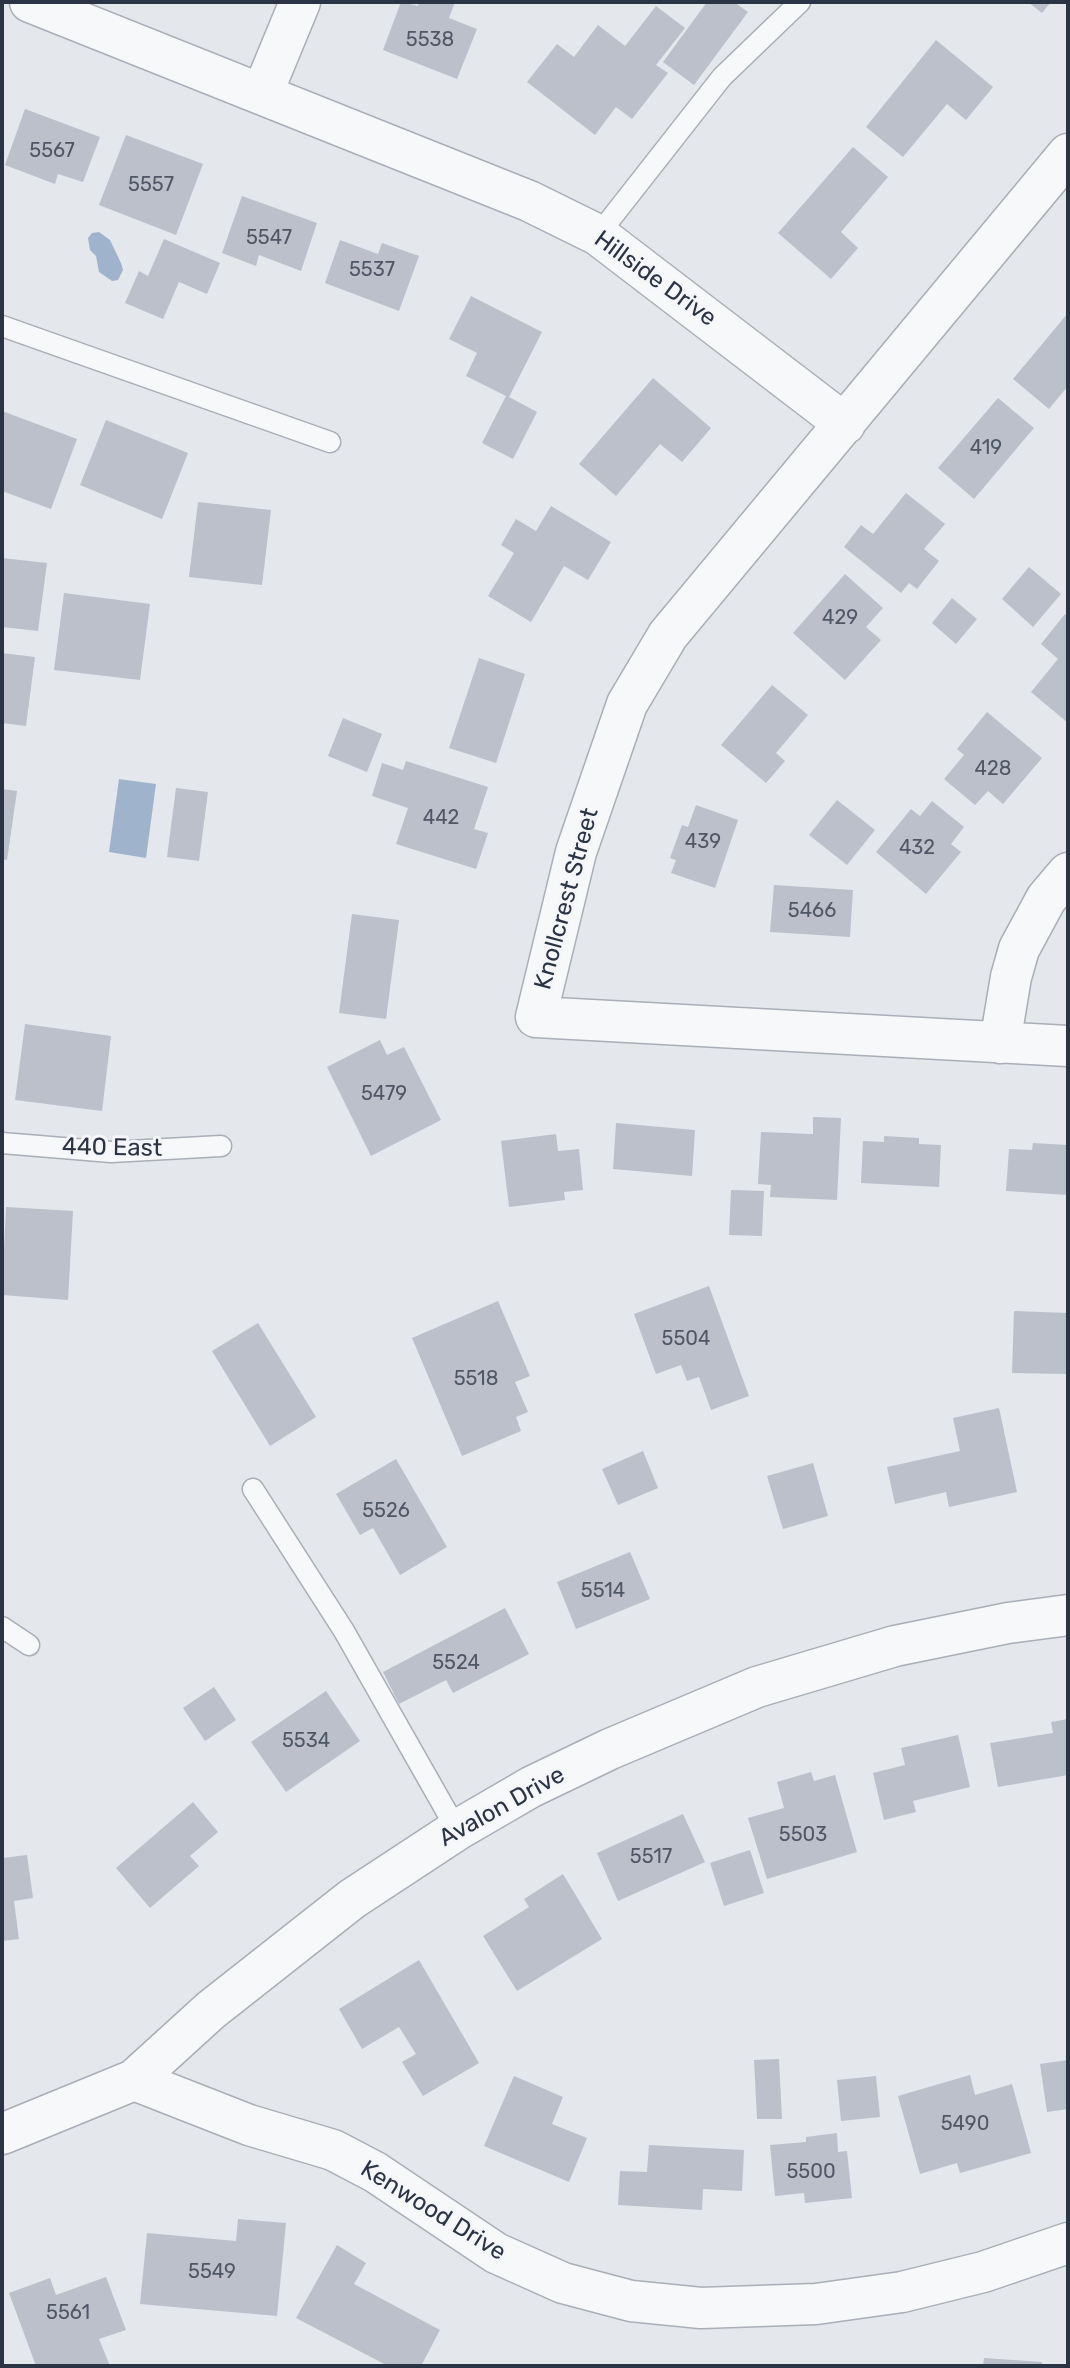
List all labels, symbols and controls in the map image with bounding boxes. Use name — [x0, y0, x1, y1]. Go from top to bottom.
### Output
house number: 5538 — [406, 28, 454, 52]
house number: 5567 — [29, 139, 75, 163]
house number: 5557 — [128, 173, 174, 197]
street label: Hillside Drive — [588, 225, 722, 333]
house number: 5547 — [246, 226, 292, 250]
house number: 5537 — [349, 258, 395, 282]
house number: 419 — [970, 436, 1002, 460]
house number: 429 — [822, 606, 858, 630]
house number: 428 — [975, 757, 1011, 781]
street label: Knollcrest Street — [529, 805, 605, 993]
house number: 442 — [423, 806, 459, 830]
house number: 439 — [685, 830, 721, 854]
house number: 432 — [899, 836, 935, 860]
house number: 5466 — [788, 899, 836, 923]
house number: 5479 — [361, 1082, 407, 1106]
street label: 440 East — [62, 1133, 162, 1163]
house number: 5504 — [662, 1327, 710, 1351]
house number: 5518 — [454, 1367, 498, 1391]
house number: 5526 — [362, 1499, 410, 1523]
house number: 5514 — [581, 1579, 625, 1603]
house number: 5524 — [432, 1651, 480, 1675]
house number: 5534 — [282, 1729, 330, 1753]
street label: Avalon Drive — [434, 1761, 570, 1853]
house number: 5503 — [779, 1823, 827, 1847]
house number: 5517 — [630, 1845, 672, 1869]
house number: 5490 — [941, 2112, 989, 2136]
street label: Kenwood Drive — [355, 2155, 511, 2267]
house number: 5500 — [786, 2160, 836, 2184]
house number: 5549 — [188, 2260, 236, 2284]
house number: 5561 — [46, 2301, 90, 2325]

